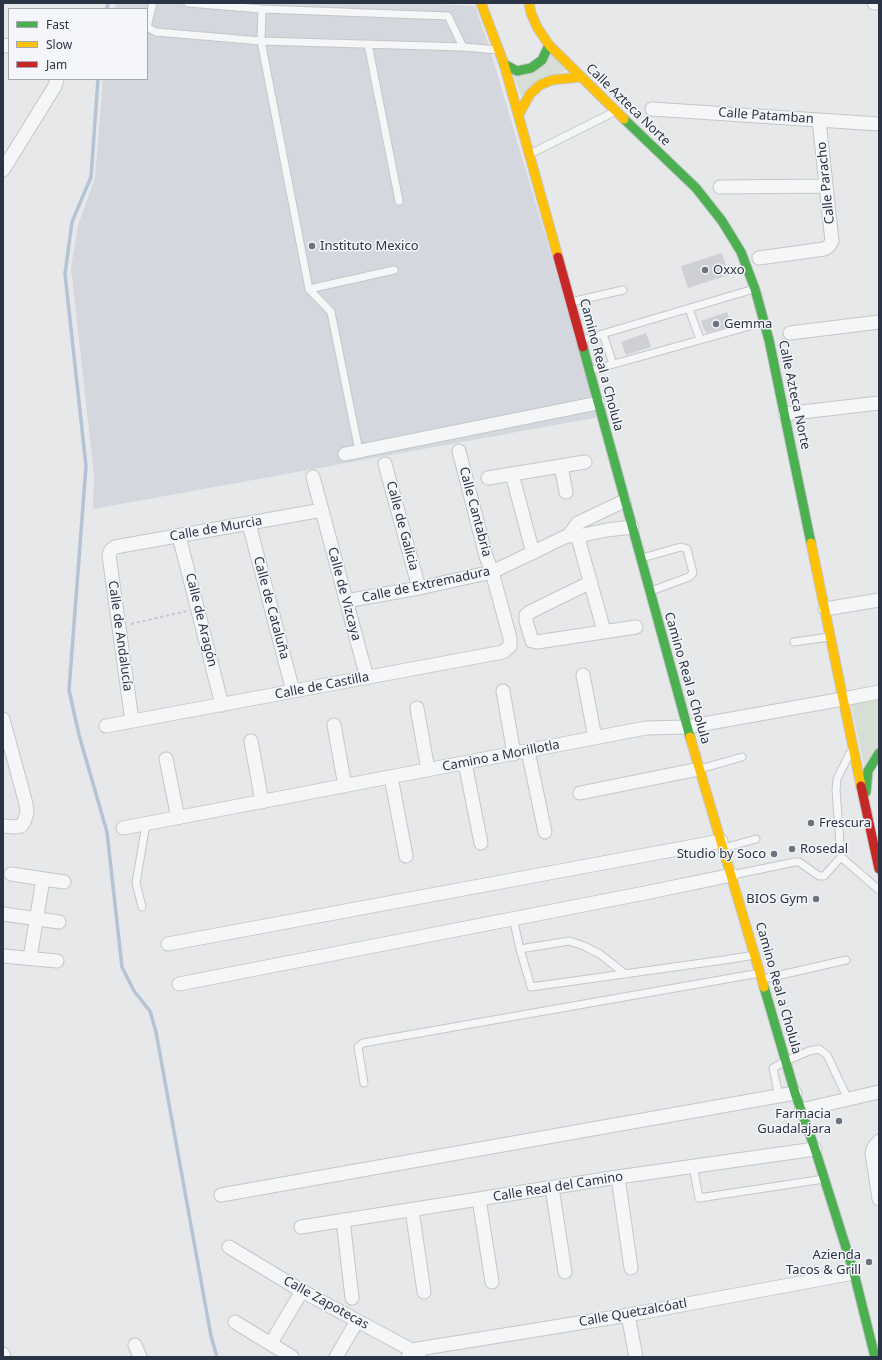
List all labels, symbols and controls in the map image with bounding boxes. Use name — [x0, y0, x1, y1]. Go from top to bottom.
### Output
legend — [8, 8, 148, 80]
text: Fast — [46, 16, 69, 33]
text: Slow — [46, 36, 72, 53]
text: Jam — [46, 56, 67, 73]
street label: Calle Azteca Norte — [583, 61, 673, 149]
street label: Calle Patamban — [718, 105, 814, 127]
street label: Calle Paracho — [814, 141, 838, 225]
place label: Instituto Mexico — [320, 238, 419, 254]
marker: Instituto Mexico — [307, 241, 317, 251]
place label: Oxxo — [713, 262, 745, 278]
marker: Oxxo — [700, 265, 710, 275]
street label: Camino Real a Cholula — [576, 297, 626, 433]
place label: Gemma — [724, 316, 772, 332]
marker: Gemma — [711, 319, 721, 329]
street label: Calle Azteca Norte — [775, 339, 813, 451]
street label: Calle Cantabria — [455, 465, 495, 559]
street label: Calle de Galicia — [383, 480, 421, 572]
street label: Calle de Murcia — [169, 513, 263, 545]
street label: Calle de Vizcaya — [324, 545, 364, 643]
street label: Calle de Cataluña — [250, 555, 292, 661]
street label: Calle de Extremadura — [360, 564, 492, 606]
street label: Calle de Aragón — [182, 571, 220, 669]
street label: Calle de Andalucía — [105, 580, 135, 692]
street label: Camino Real a Cholula — [661, 610, 713, 746]
street label: Calle de Castilla — [274, 669, 370, 703]
street label: Camino a Morillotla — [441, 737, 561, 775]
place label: Frescura — [819, 815, 871, 831]
marker: Frescura — [806, 818, 816, 828]
place label: Rosedal — [800, 841, 848, 857]
marker: Rosedal — [787, 844, 797, 854]
place label: Studio by Soco — [677, 846, 766, 862]
marker: Studio by Soco — [769, 849, 779, 859]
place label: BIOS Gym — [746, 891, 808, 907]
marker: BIOS Gym — [811, 894, 821, 904]
street label: Camino Real a Cholula — [752, 920, 804, 1056]
place label: Farmacia Guadalajara — [757, 1106, 831, 1137]
marker: Farmacia Guadalajara — [834, 1116, 844, 1126]
street label: Calle Real del Camino — [492, 1169, 624, 1205]
place label: Azienda Tacos & Grill — [786, 1247, 861, 1278]
marker: Azienda Tacos & Grill — [864, 1257, 874, 1267]
street label: Calle Zapotecas — [281, 1273, 371, 1333]
street label: Calle Quetzalcóatl — [578, 1296, 688, 1330]

